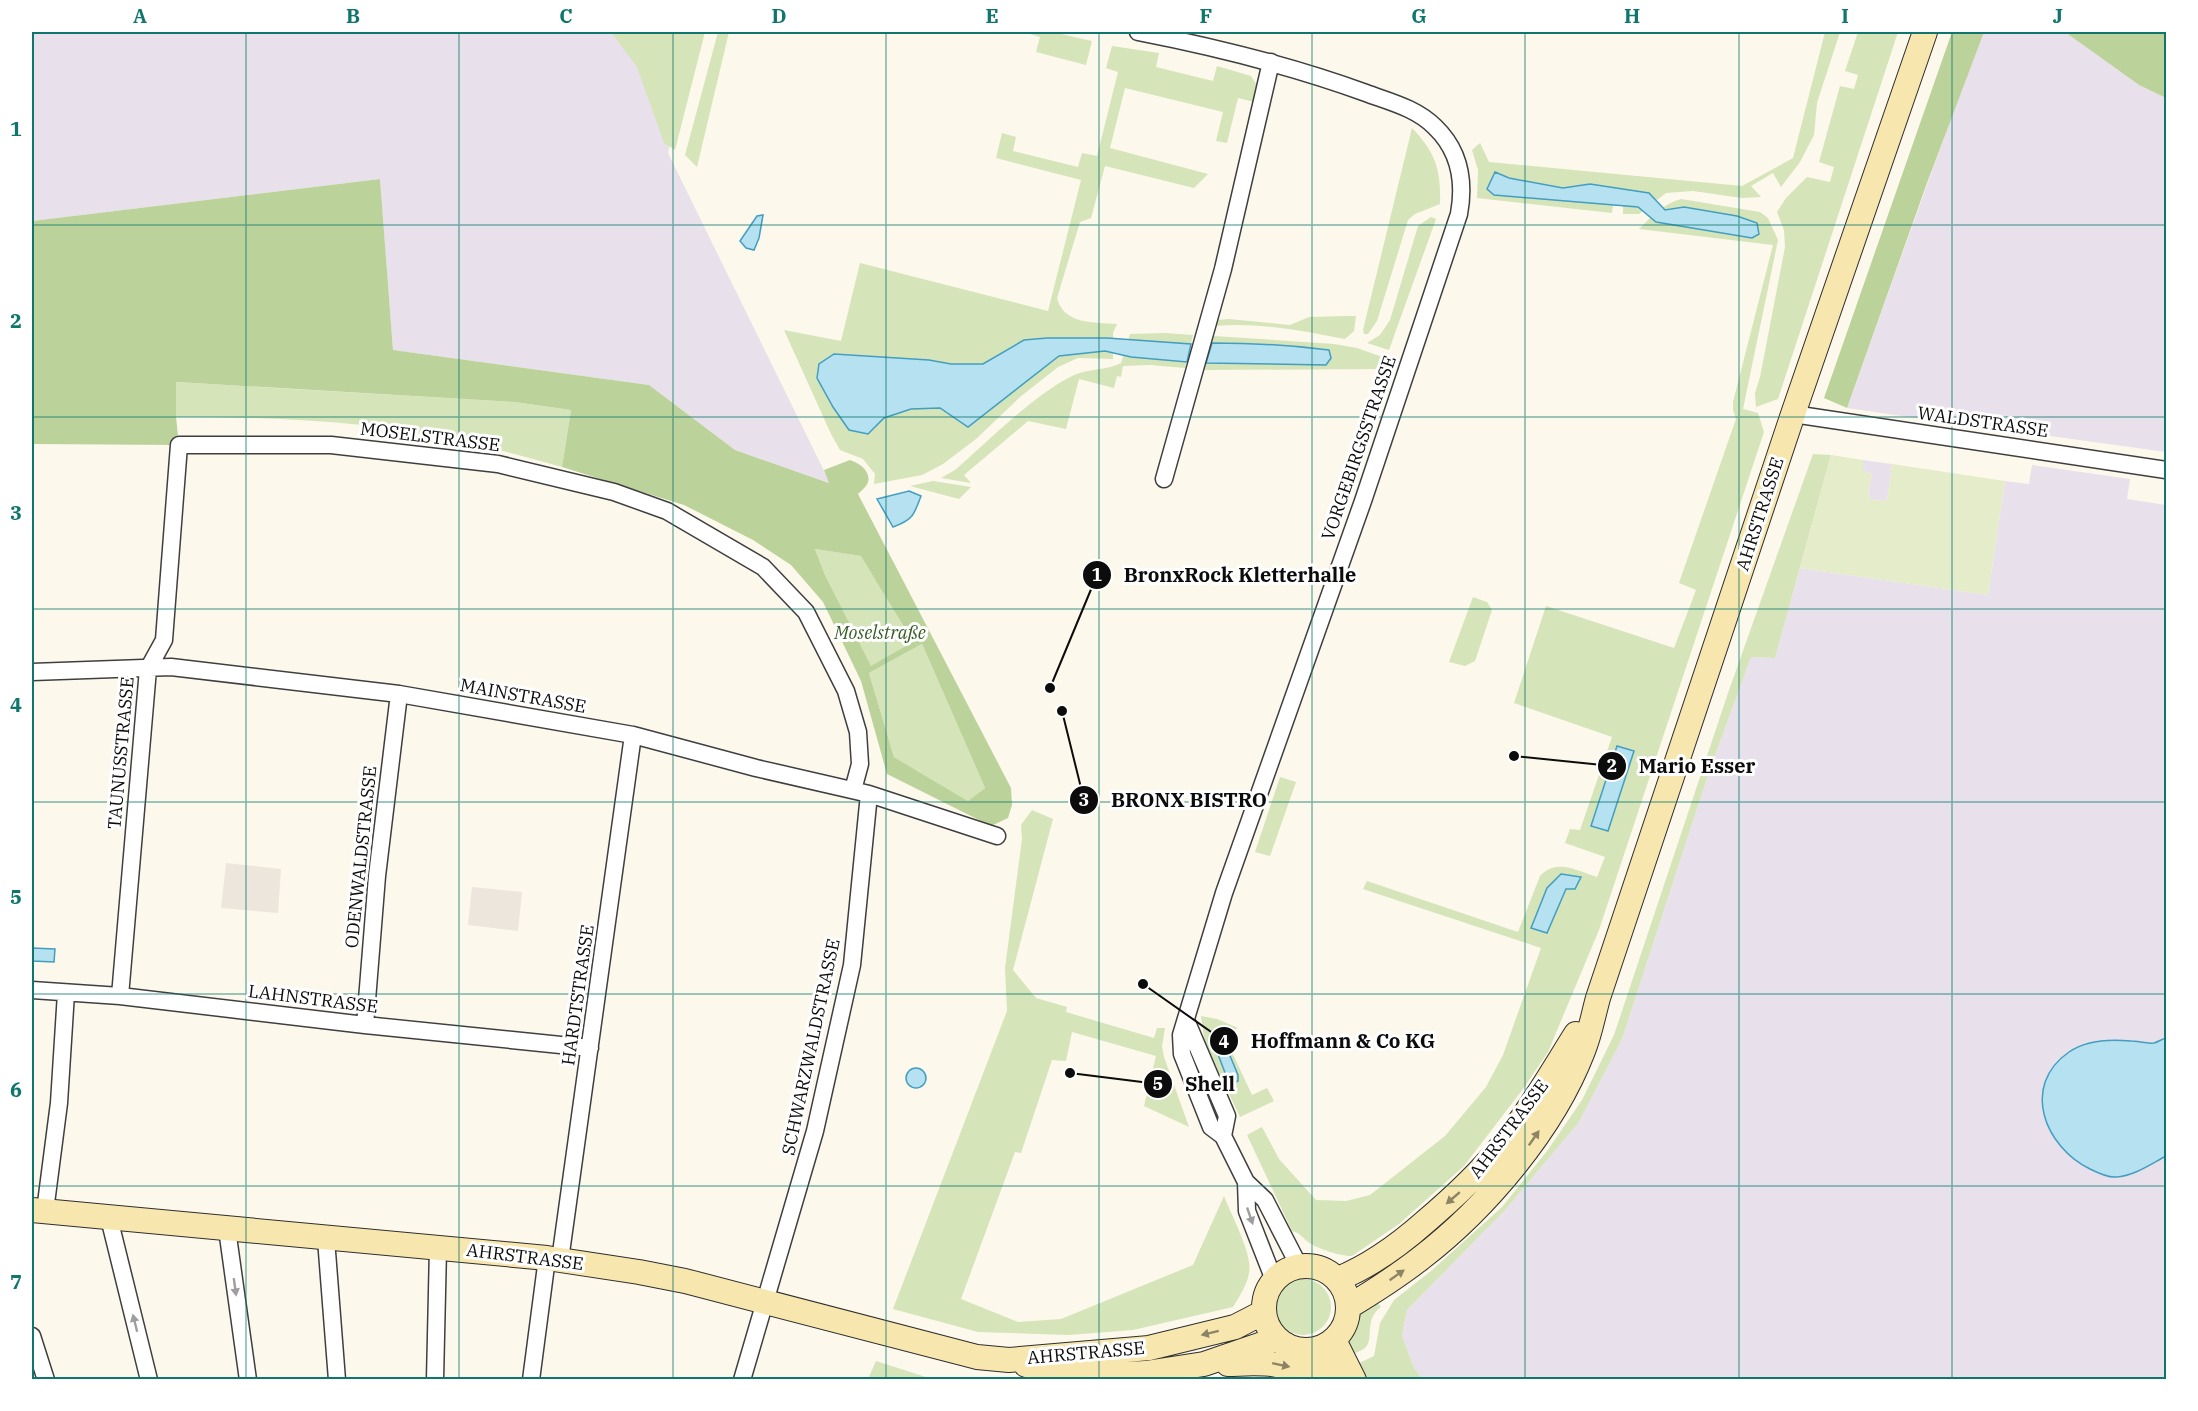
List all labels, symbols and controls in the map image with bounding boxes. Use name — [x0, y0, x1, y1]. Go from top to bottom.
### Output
text: A — [133, 2, 147, 29]
text: B — [346, 2, 360, 29]
text: C — [559, 2, 573, 29]
text: D — [771, 2, 787, 29]
text: E — [985, 2, 999, 29]
text: F — [1200, 2, 1212, 29]
text: G — [1411, 2, 1427, 29]
text: H — [1624, 2, 1640, 29]
text: I — [1841, 2, 1849, 29]
text: J — [2053, 2, 2063, 29]
text: 1 — [10, 115, 22, 142]
text: 2 — [10, 307, 22, 334]
street label: VORGEBIRGSSTRASSE — [1316, 352, 1401, 543]
street label: WALDSTRASSE — [1916, 401, 2050, 442]
street label: MOSELSTRASSE — [359, 417, 501, 456]
street label: AHRSTRASSE — [1730, 454, 1789, 573]
text: 3 — [10, 499, 22, 526]
callout: BronxRock Kletterhalle — [1082, 556, 1368, 594]
text: BronxRock Kletterhalle — [1124, 561, 1356, 588]
text: 1 — [1092, 563, 1103, 586]
park label: Moselstraße — [833, 621, 926, 644]
street label: MAINSTRASSE — [458, 673, 588, 718]
street label: TAUNUSSTRASSE — [102, 676, 139, 830]
text: 4 — [10, 691, 22, 718]
callout: Mario Esser — [1597, 747, 1767, 785]
text: Mario Esser — [1639, 752, 1755, 779]
text: 2 — [1607, 754, 1617, 777]
street label: ODENWALDSTRASSE — [340, 765, 382, 949]
callout: BRONX BISTRO — [1069, 781, 1279, 819]
text: BRONX BISTRO — [1111, 786, 1267, 813]
text: 3 — [1079, 788, 1089, 811]
text: 5 — [10, 883, 22, 910]
street label: HARDTSTRASSE — [556, 923, 599, 1067]
street label: SCHWARZWALDSTRASSE — [776, 936, 845, 1157]
street label: LAHNSTRASSE — [247, 979, 379, 1018]
callout: Hoffmann & Co KG — [1209, 1022, 1448, 1060]
text: Hoffmann & Co KG — [1251, 1027, 1435, 1054]
text: 4 — [1219, 1030, 1230, 1053]
callout: Shell — [1143, 1065, 1247, 1103]
text: Shell — [1185, 1070, 1235, 1097]
text: 5 — [1153, 1072, 1163, 1095]
street label: AHRSTRASSE — [1464, 1075, 1553, 1183]
text: 6 — [10, 1076, 22, 1103]
one-way arrow — [1528, 1130, 1540, 1146]
one-way arrow — [1446, 1191, 1461, 1204]
one-way arrow — [1246, 1208, 1256, 1226]
street label: AHRSTRASSE — [465, 1238, 585, 1275]
text: 7 — [10, 1268, 22, 1295]
one-way arrow — [1389, 1269, 1405, 1281]
one-way arrow — [231, 1278, 240, 1297]
one-way arrow — [129, 1314, 139, 1332]
one-way arrow — [1200, 1329, 1219, 1339]
street label: AHRSTRASSE — [1026, 1336, 1146, 1369]
one-way arrow — [1271, 1361, 1290, 1371]

